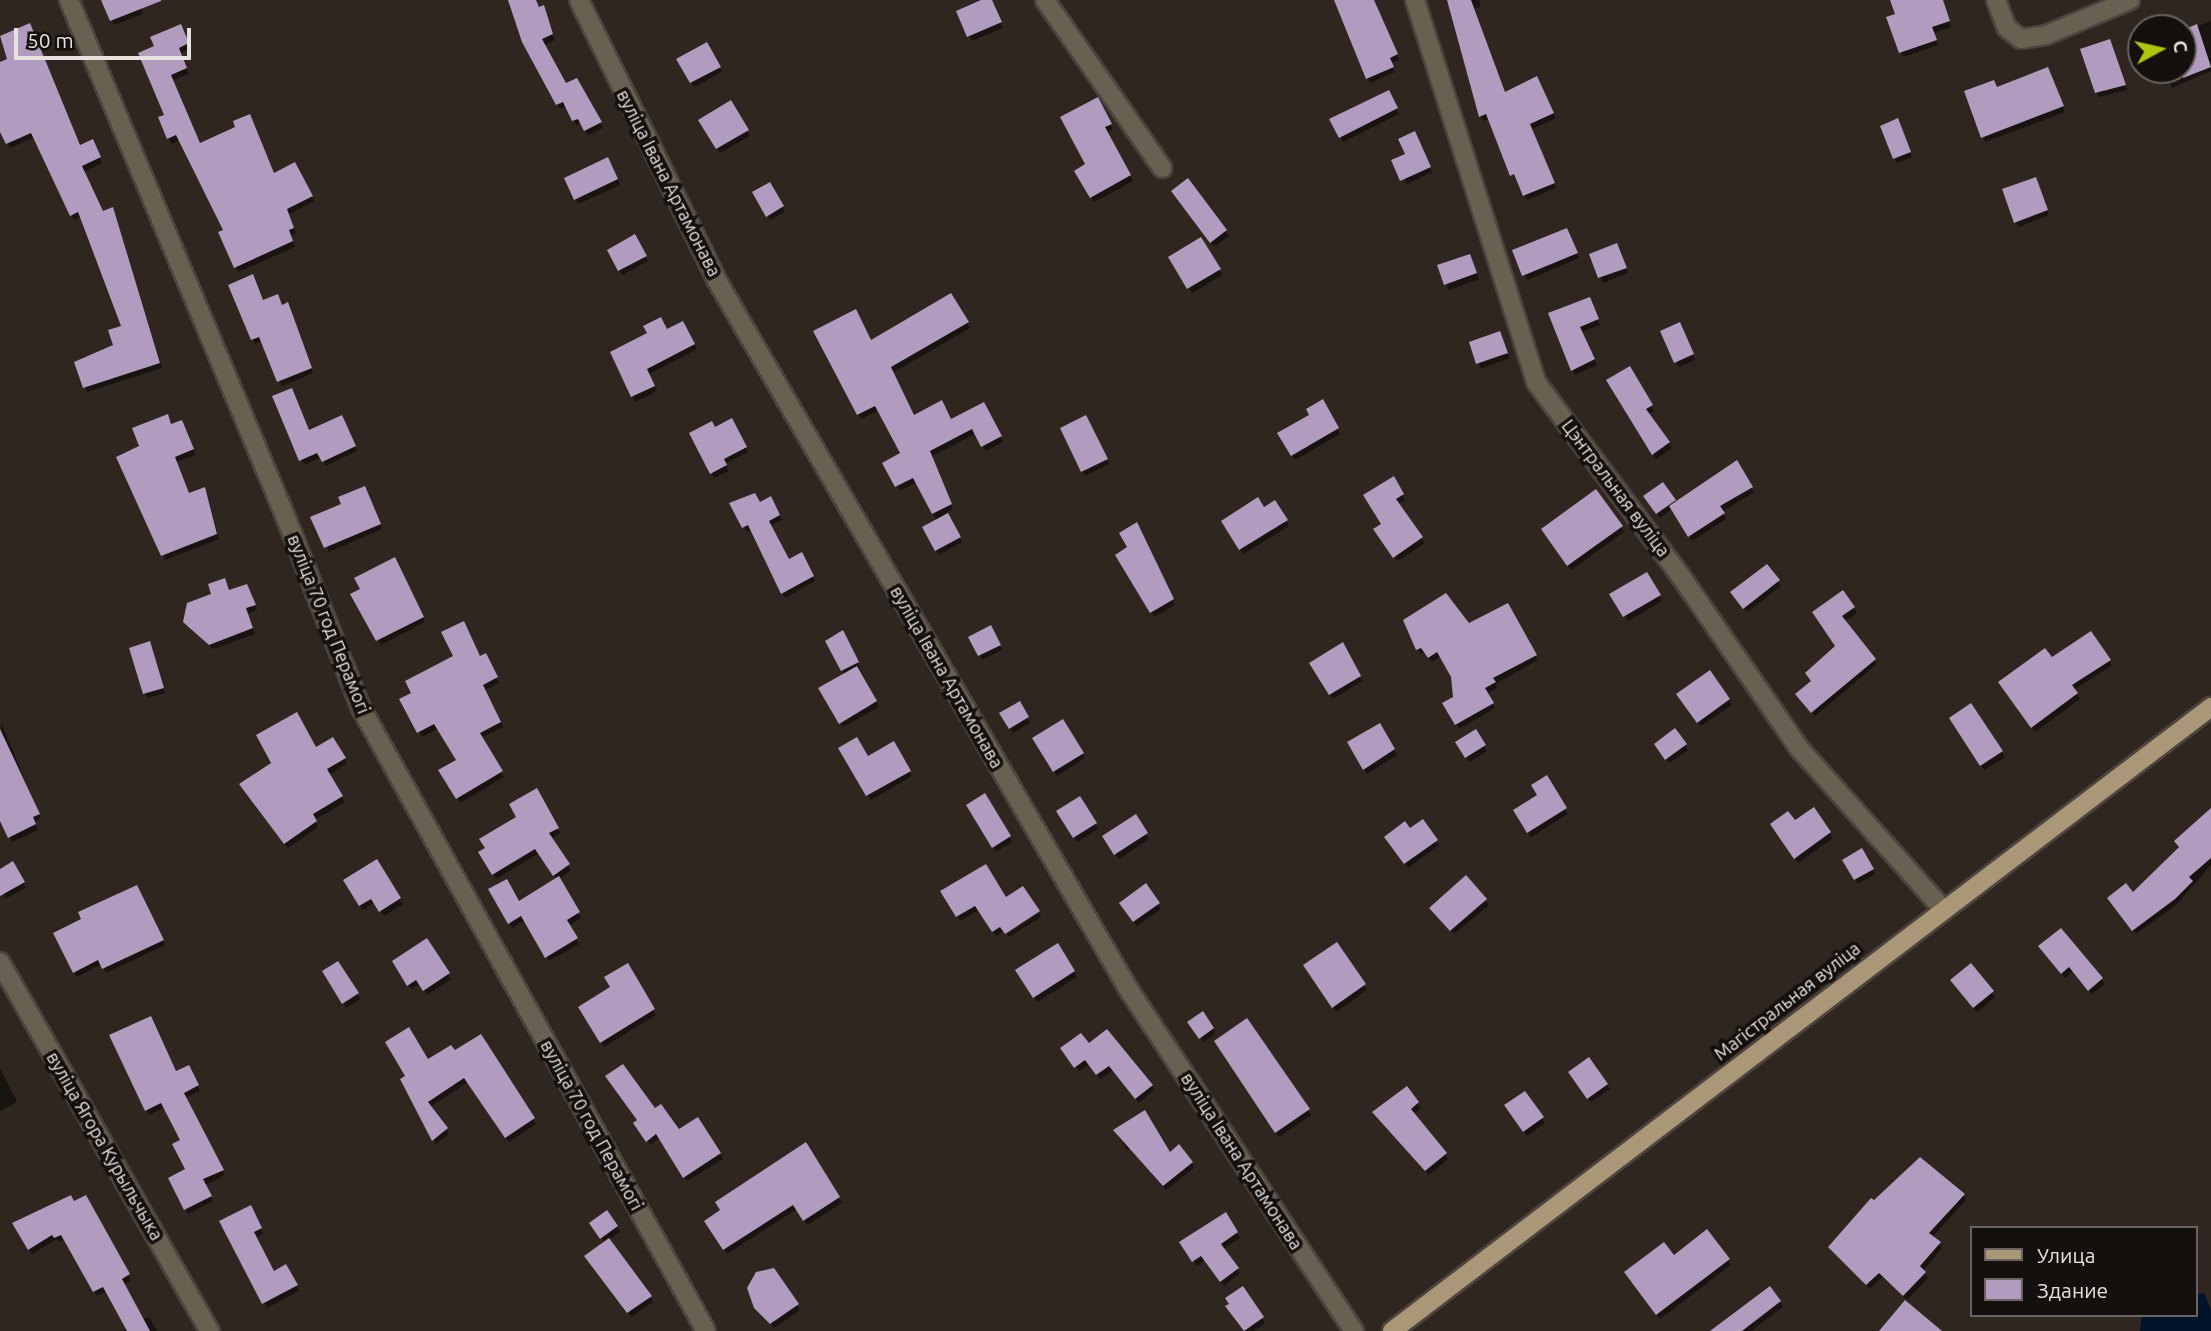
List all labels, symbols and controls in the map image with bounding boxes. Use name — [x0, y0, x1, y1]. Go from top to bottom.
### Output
scale bar — [18, 14, 194, 58]
north arrow — [2127, 14, 2197, 84]
text: 50 m — [27, 28, 74, 52]
text: С — [2169, 39, 2193, 54]
street label: вуліца Івана Артамонава — [612, 86, 726, 280]
street label: Цэнтральная вуліца — [1557, 415, 1675, 561]
street label: вуліца 70 год Перамогі — [283, 531, 375, 717]
street label: вуліца Івана Артамонава — [886, 582, 1008, 772]
street label: Магістральная вуліца — [1710, 937, 1864, 1065]
street label: вуліца 70 год Перамогі — [536, 1036, 648, 1214]
street label: вуліца Ягора Курыльчыка — [42, 1048, 168, 1244]
street label: вуліца Івана Артамонава — [1177, 1068, 1307, 1254]
legend — [1969, 1226, 2197, 1317]
text: Улица — [2037, 1243, 2095, 1267]
text: Здание — [2037, 1278, 2108, 1302]

